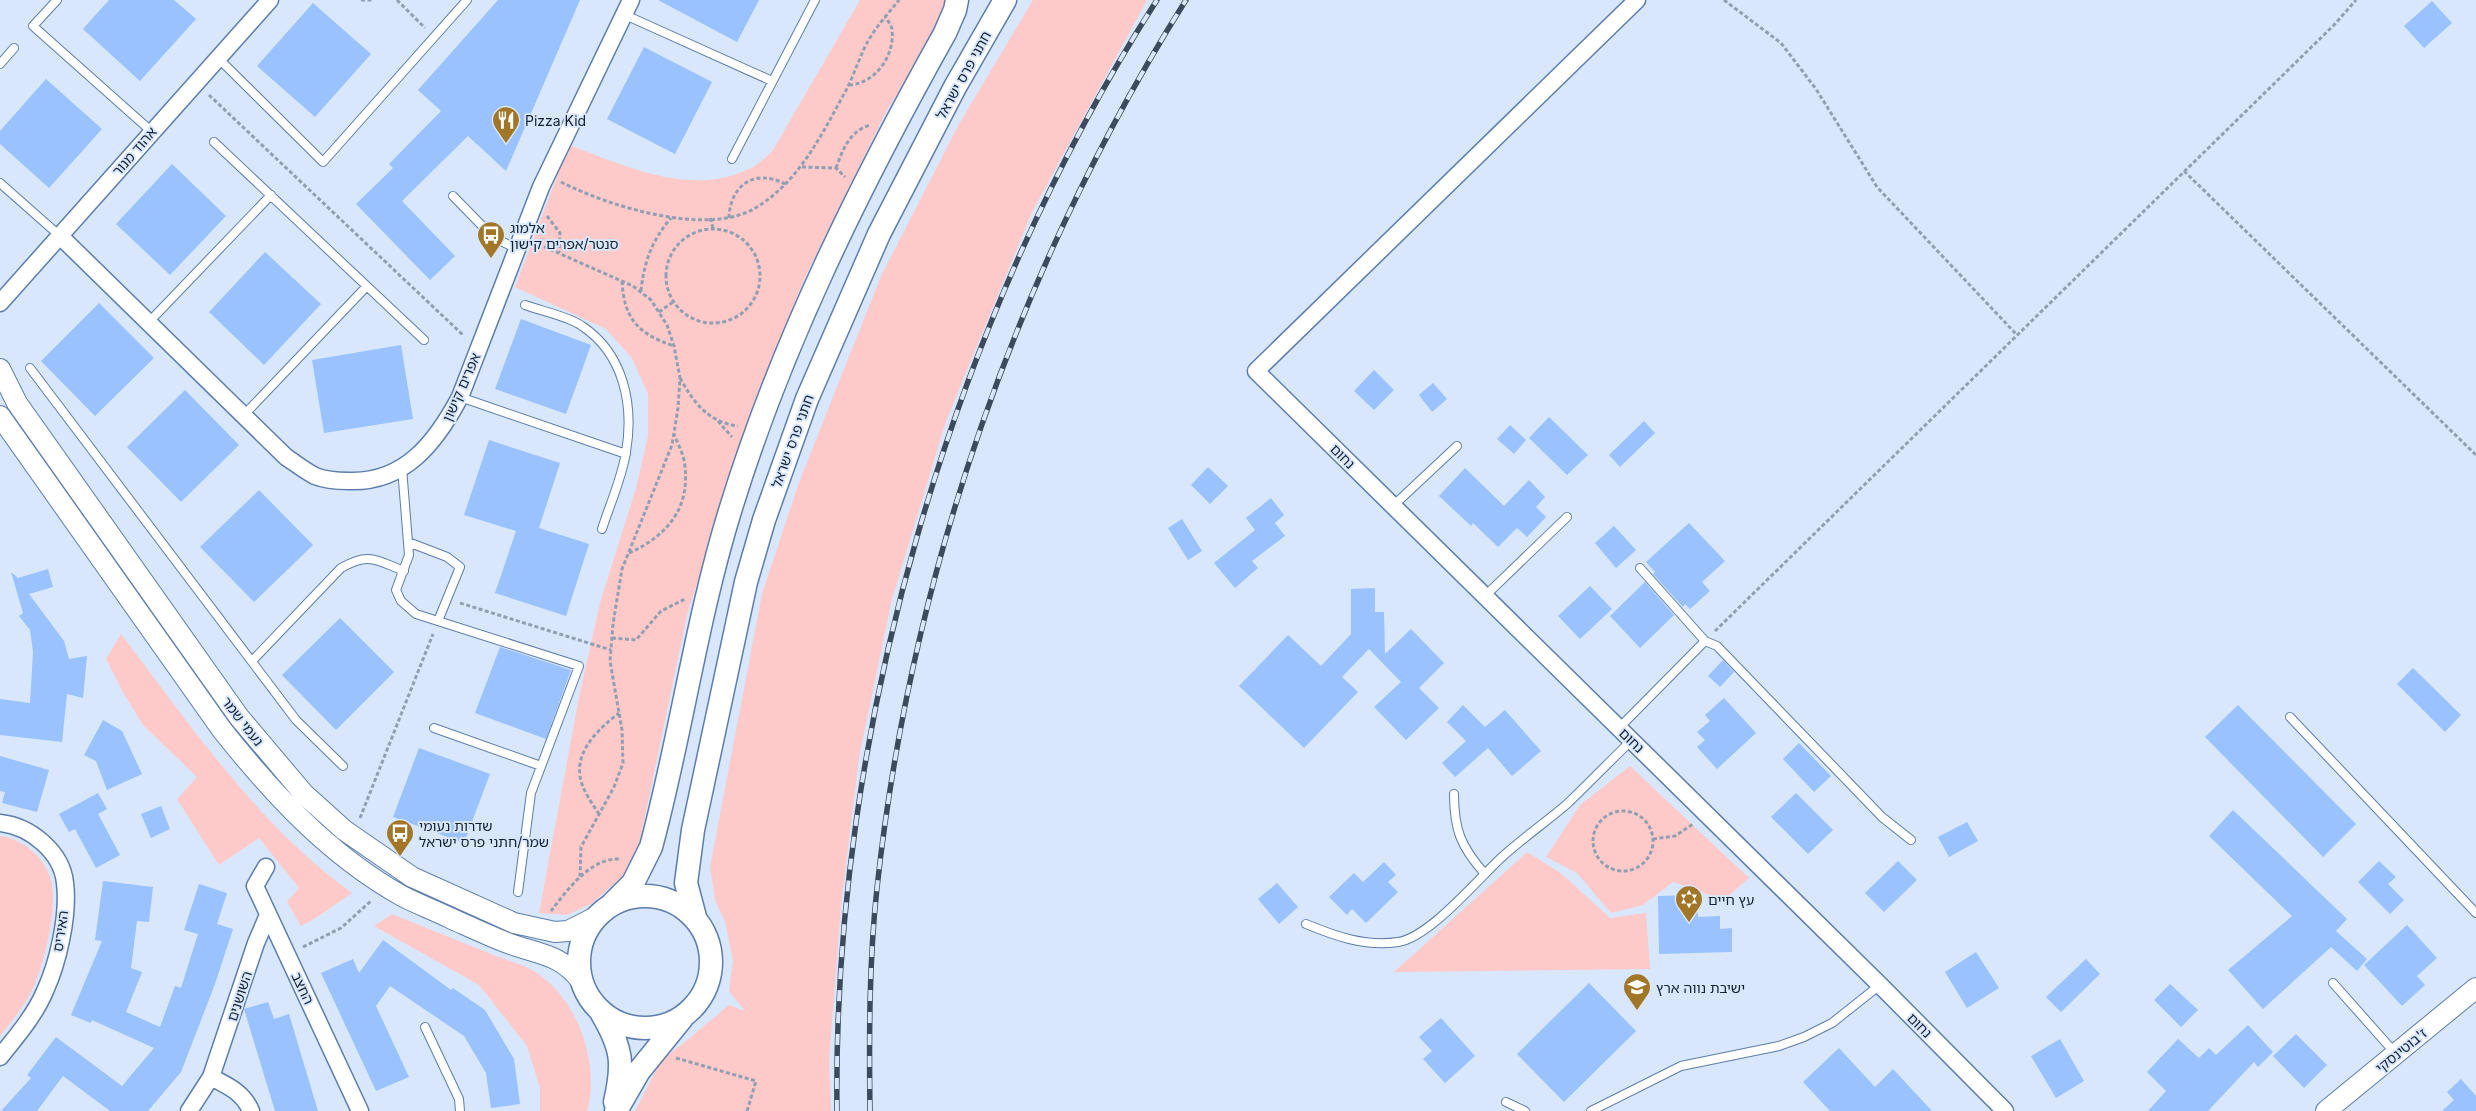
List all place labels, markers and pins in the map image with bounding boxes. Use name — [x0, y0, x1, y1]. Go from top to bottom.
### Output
restaurant icon: Pizza Kid — [491, 105, 521, 144]
place label: Pizza Kid — [525, 112, 586, 129]
place label: אלמוג סנטר/אפרים קישון — [510, 219, 619, 252]
bus stop icon: אלמוג סנטר/אפרים קישון — [476, 220, 506, 259]
place label: שדרות נעומי שמר/חתני פרס ישראל — [419, 817, 549, 850]
bus stop icon: שדרות נעומי שמר/חתני פרס ישראל — [385, 818, 415, 857]
synagogue icon: עץ חיים — [1674, 884, 1704, 923]
place label: עץ חיים — [1708, 891, 1754, 908]
school or university icon: ישיבת נווה ארץ — [1622, 972, 1652, 1011]
place label: ישיבת נווה ארץ — [1656, 979, 1745, 996]

